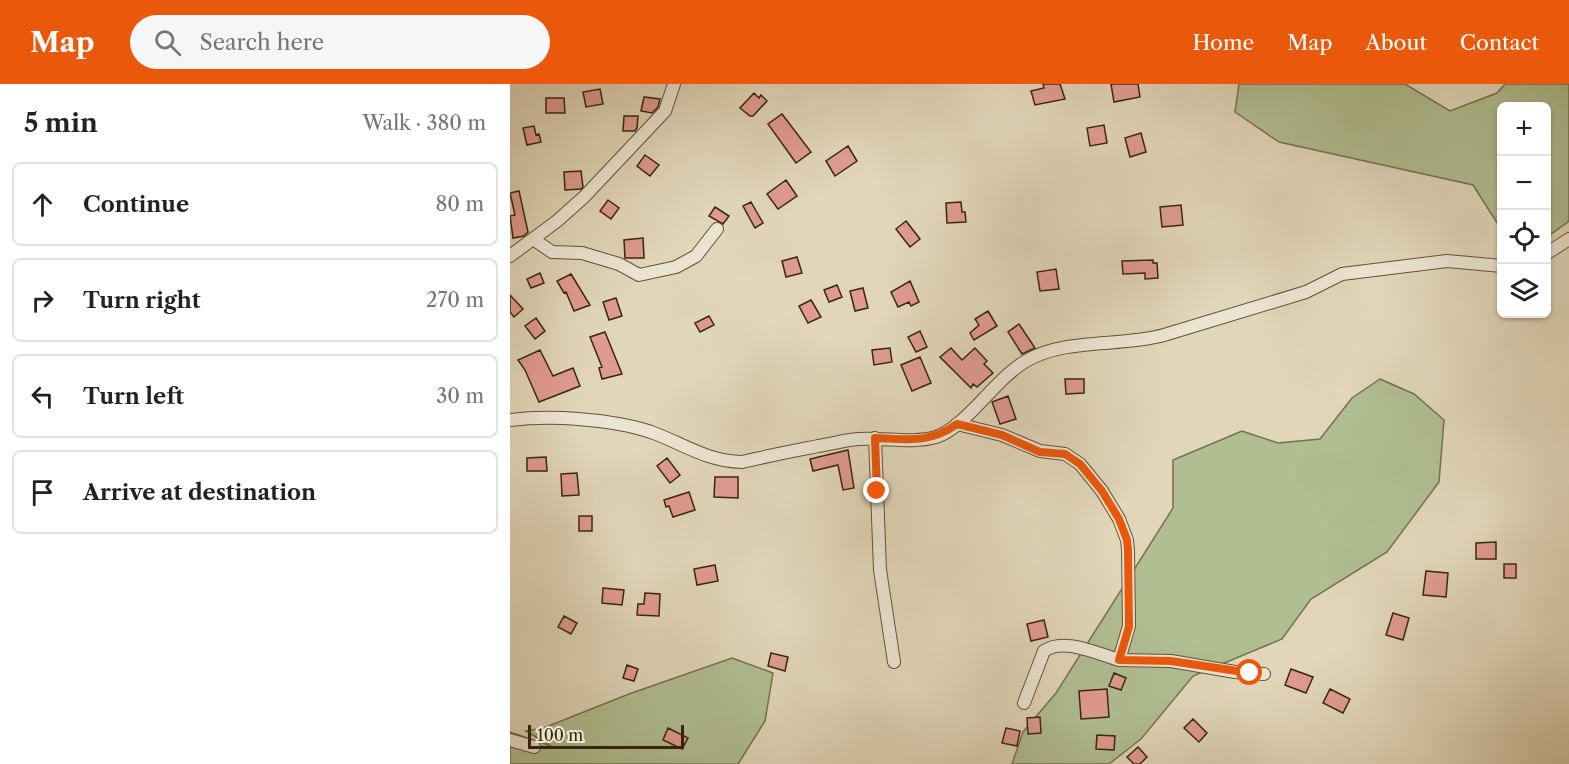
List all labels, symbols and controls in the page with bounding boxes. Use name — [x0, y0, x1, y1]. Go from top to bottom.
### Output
search box — [130, 15, 550, 69]
text: Map — [30, 25, 94, 59]
icon: search — [151, 26, 184, 59]
text: Search here — [199, 29, 324, 56]
text: Home — [1193, 30, 1254, 55]
text: Map — [1287, 30, 1332, 55]
text: About — [1365, 30, 1427, 55]
text: Contact — [1460, 30, 1539, 55]
map controls — [1497, 102, 1551, 318]
button: + — [1497, 102, 1551, 156]
text: 5 min — [24, 107, 98, 139]
text: Walk · 380 m — [362, 111, 486, 135]
button: − — [1497, 156, 1551, 210]
icon: ahead — [26, 188, 59, 221]
text: Continue — [83, 191, 189, 218]
text: 80 m — [436, 192, 484, 216]
button: locate — [1497, 210, 1551, 264]
button: layers — [1497, 264, 1551, 318]
icon: right — [26, 284, 59, 317]
text: Turn right — [83, 287, 201, 314]
text: 270 m — [426, 288, 484, 312]
icon: left — [26, 380, 59, 413]
text: Turn left — [83, 383, 184, 410]
text: 30 m — [436, 384, 484, 408]
icon: arrive — [26, 476, 59, 509]
route end — [863, 477, 889, 503]
text: Arrive at destination — [83, 479, 316, 506]
route start — [1236, 659, 1262, 685]
scale bar — [528, 722, 684, 750]
text: 100 m — [537, 725, 583, 745]

